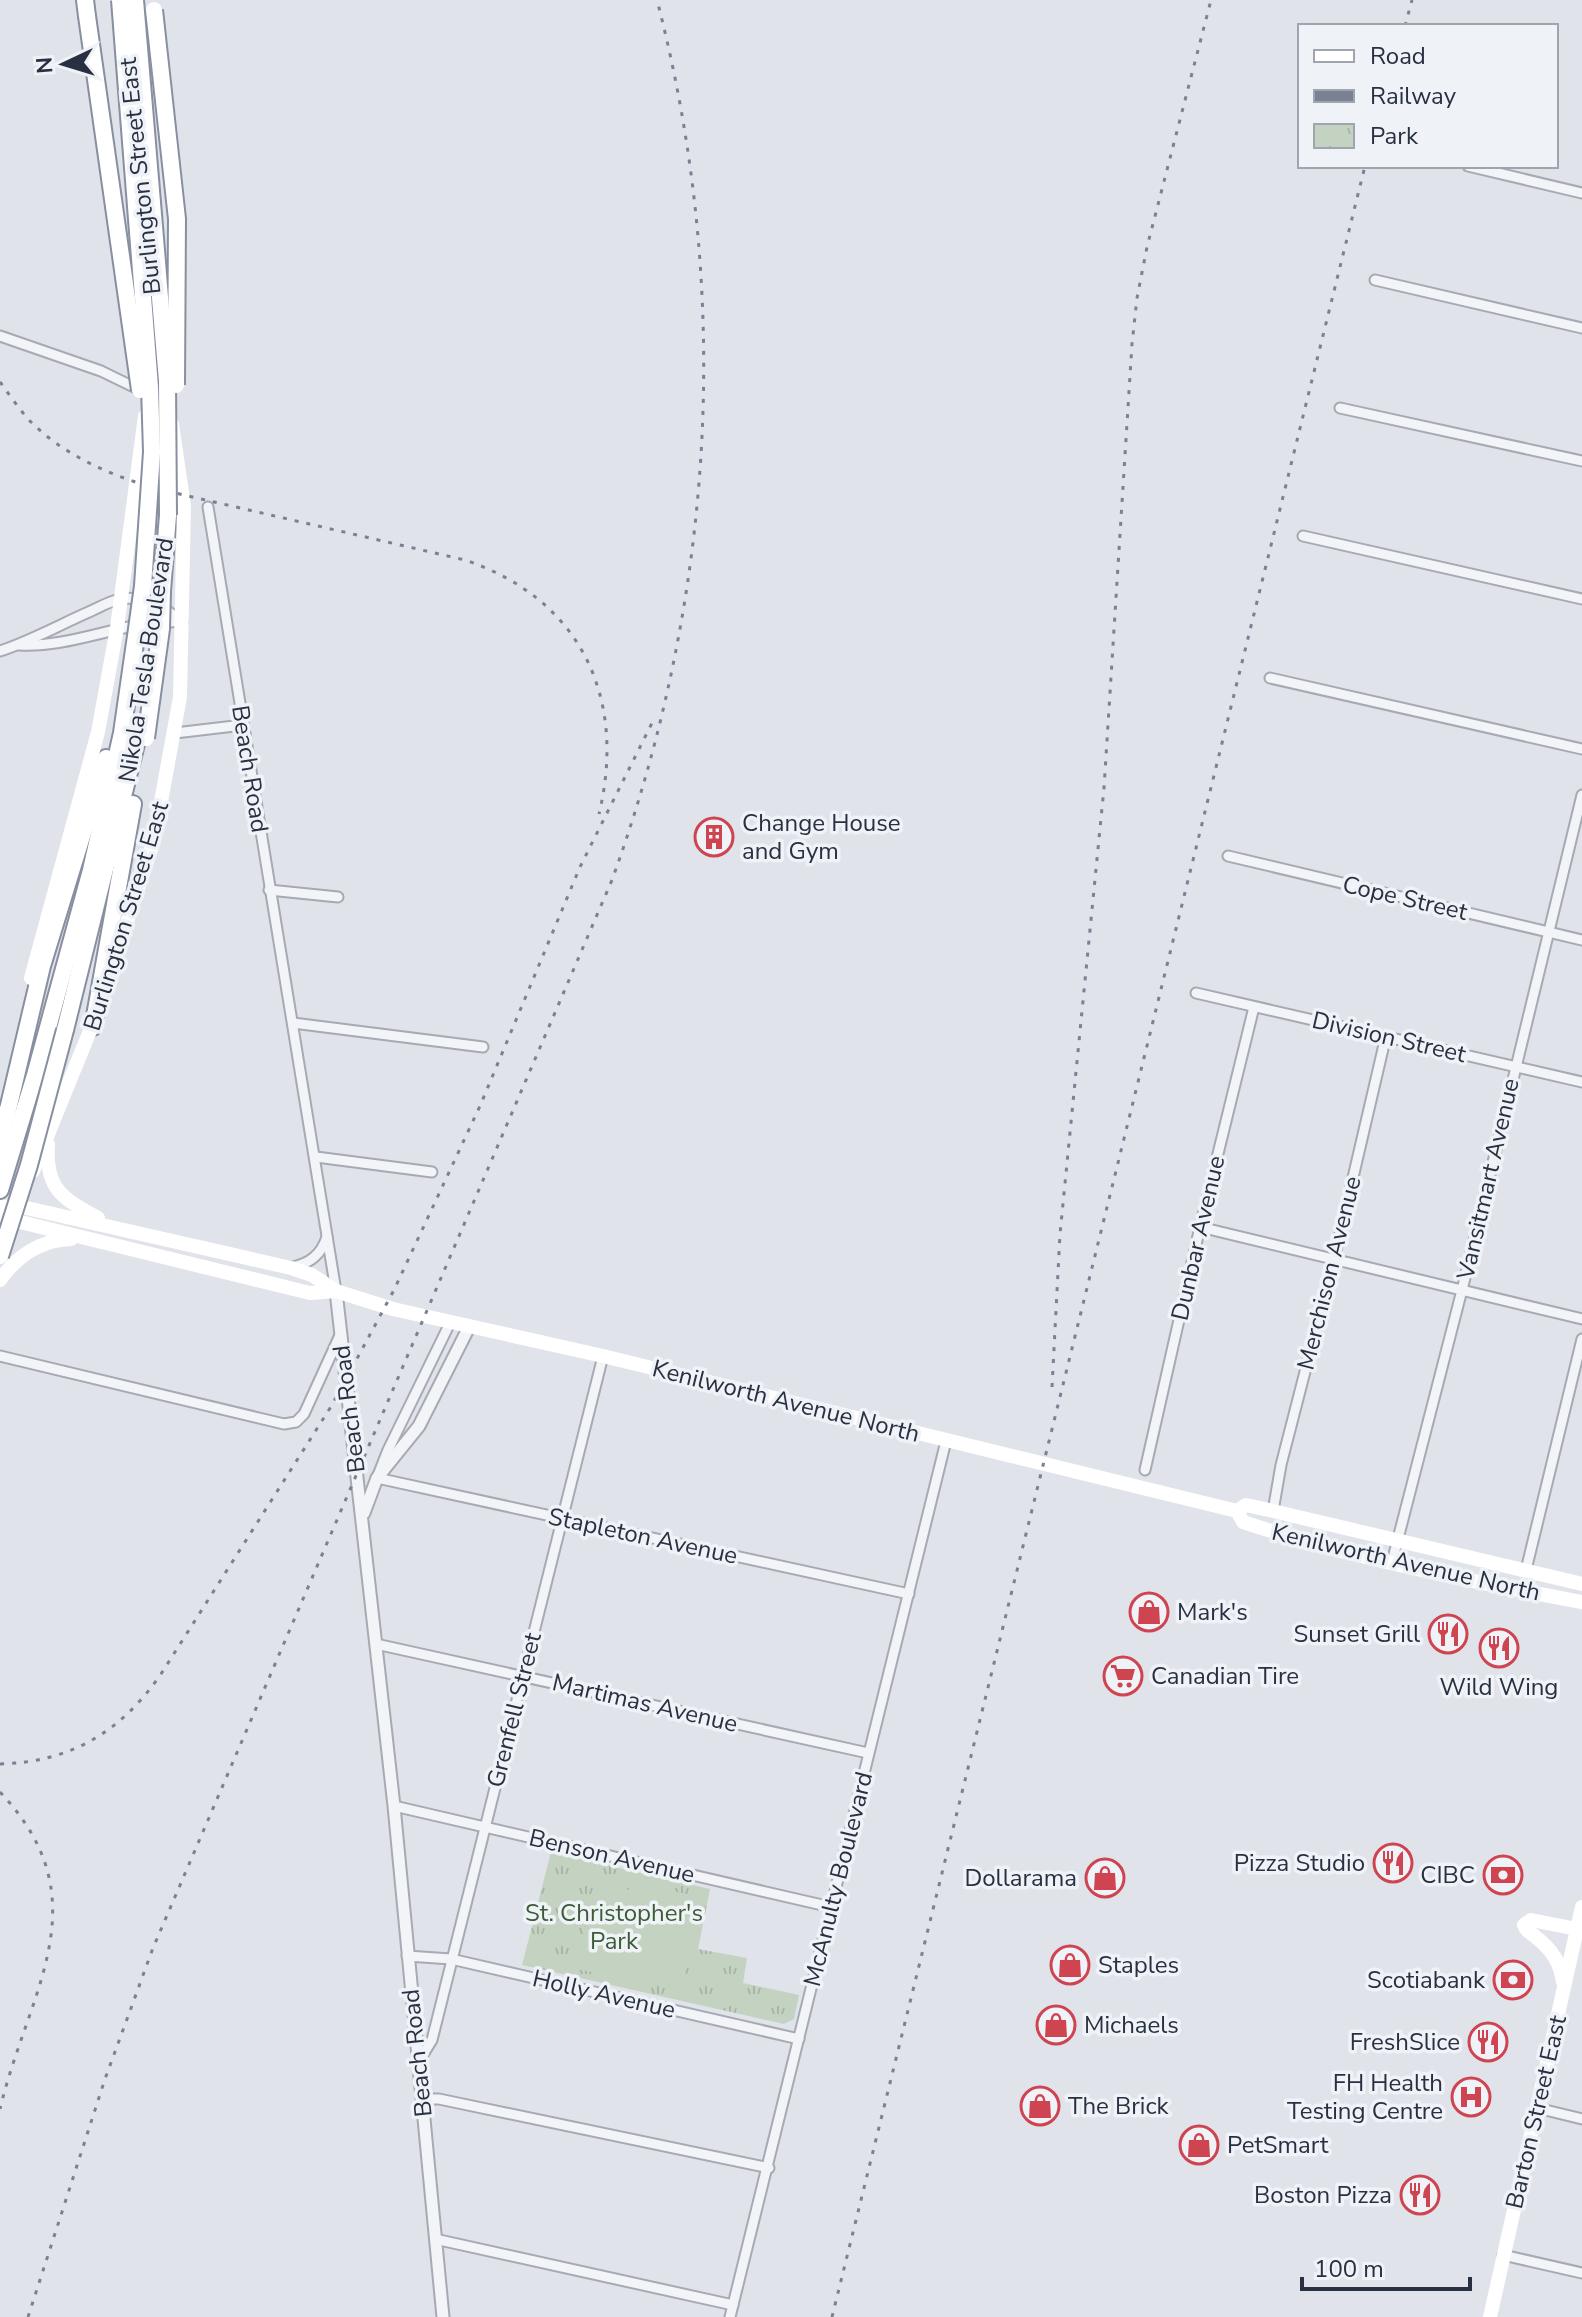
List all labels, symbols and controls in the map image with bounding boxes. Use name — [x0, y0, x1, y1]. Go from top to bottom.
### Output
north arrow — [24, 24, 104, 104]
legend — [1298, 24, 1558, 168]
text: Road — [1370, 40, 1426, 72]
street label: Burlington Street East — [112, 55, 168, 296]
text: N — [30, 56, 61, 75]
text: Railway — [1370, 80, 1457, 112]
text: Park — [1370, 120, 1419, 152]
street label: Nikola Tesla Boulevard — [111, 535, 181, 785]
street label: Beach Road — [224, 703, 276, 835]
street label: Burlington Street East — [76, 797, 176, 1035]
place label: Change House and Gym — [742, 807, 901, 867]
building icon: Change House and Gym — [693, 816, 735, 858]
street label: Cope Street — [1339, 868, 1471, 928]
street label: Division Street — [1309, 1004, 1470, 1070]
street label: Vansitmart Avenue — [1449, 1075, 1527, 1284]
street label: Dunbar Avenue — [1164, 1153, 1232, 1323]
street label: Merchison Avenue — [1289, 1173, 1369, 1373]
street label: Beach Road — [325, 1343, 373, 1475]
street label: Kenilworth Avenue North — [649, 1352, 923, 1450]
street label: Stapleton Avenue — [545, 1500, 741, 1572]
street label: Kenilworth Avenue North — [1269, 1516, 1543, 1608]
shop icon: Mark's — [1128, 1591, 1170, 1633]
place label: Mark's — [1177, 1596, 1248, 1628]
restaurant icon: Sunset Grill — [1427, 1613, 1469, 1655]
place label: Sunset Grill — [1293, 1618, 1420, 1650]
restaurant icon: Wild Wing — [1478, 1627, 1520, 1669]
street label: Grenfell Street — [479, 1629, 549, 1791]
supermarket icon: Canadian Tire — [1102, 1655, 1144, 1697]
place label: Canadian Tire — [1151, 1660, 1299, 1692]
street label: Martimas Avenue — [549, 1666, 741, 1740]
place label: Wild Wing — [1440, 1671, 1558, 1703]
street label: McAnulty Boulevard — [796, 1768, 880, 1990]
street label: Benson Avenue — [526, 1821, 698, 1891]
restaurant icon: Pizza Studio — [1372, 1842, 1414, 1884]
place label: Pizza Studio — [1234, 1847, 1365, 1879]
bank icon: CIBC — [1482, 1854, 1524, 1896]
shop icon: Dollarama — [1084, 1857, 1126, 1899]
place label: CIBC — [1420, 1859, 1475, 1891]
place label: Dollarama — [964, 1862, 1077, 1894]
park label: St. Christopher's Park — [525, 1897, 703, 1957]
shop icon: Staples — [1049, 1944, 1091, 1986]
place label: Staples — [1098, 1949, 1179, 1981]
bank icon: Scotiabank — [1492, 1959, 1534, 2001]
street label: Holly Avenue — [529, 1962, 679, 2026]
place label: Scotiabank — [1367, 1964, 1486, 1996]
street label: Beach Road — [394, 1987, 440, 2119]
shop icon: Michaels — [1035, 2004, 1077, 2046]
place label: Michaels — [1084, 2009, 1179, 2041]
street label: Barton Street East — [1498, 2012, 1574, 2212]
restaurant icon: FreshSlice — [1467, 2021, 1509, 2063]
place label: FreshSlice — [1350, 2026, 1460, 2058]
place label: FH Health Testing Centre — [1287, 2067, 1443, 2127]
hospital icon: FH Health Testing Centre — [1450, 2076, 1492, 2118]
shop icon: The Brick — [1019, 2085, 1061, 2127]
place label: The Brick — [1068, 2090, 1170, 2122]
shop icon: PetSmart — [1178, 2124, 1220, 2166]
place label: PetSmart — [1227, 2129, 1329, 2161]
restaurant icon: Boston Pizza — [1399, 2174, 1441, 2216]
place label: Boston Pizza — [1254, 2179, 1392, 2211]
scale bar — [1302, 2241, 1470, 2291]
text: 100 m — [1314, 2253, 1384, 2285]

